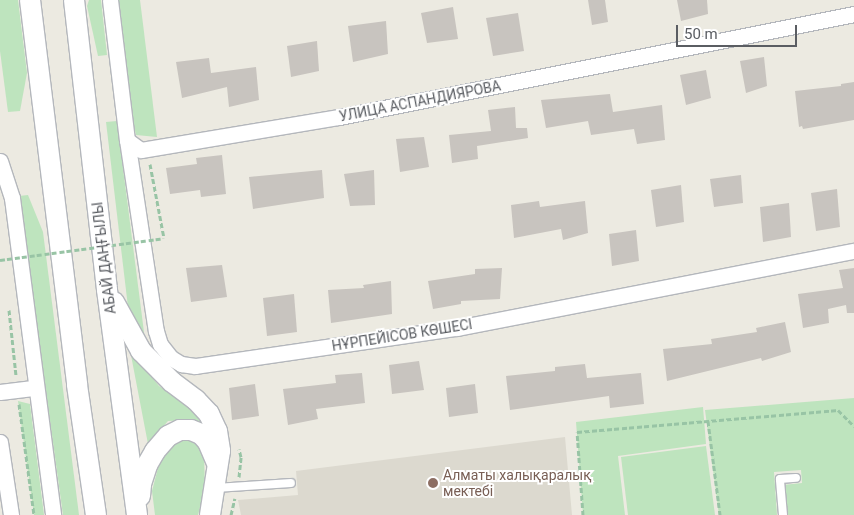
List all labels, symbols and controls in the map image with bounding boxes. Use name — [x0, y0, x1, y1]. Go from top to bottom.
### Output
scale bar — [679, 15, 800, 47]
text: 50 m — [684, 25, 718, 43]
street label: УЛИЦА АСПАНДИЯРОВА — [338, 77, 502, 125]
street label: АБАЙ ДАҢҒЫЛЫ — [89, 201, 119, 315]
street label: НҰРПЕЙІСОВ КӨШЕСІ — [331, 316, 473, 354]
place label: Алматы халықаралық мектебі — [443, 467, 591, 500]
marker: Алматы халықаралық мектебі — [427, 477, 439, 489]

